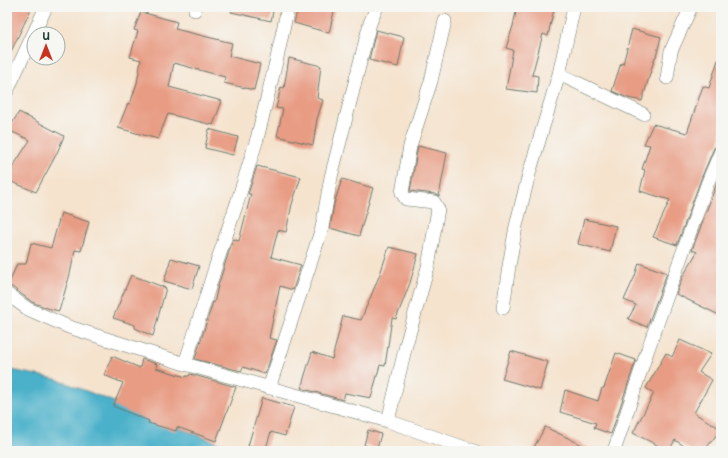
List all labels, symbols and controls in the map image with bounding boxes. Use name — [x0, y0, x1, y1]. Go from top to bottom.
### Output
north arrow — [26, 26, 66, 66]
text: U — [42, 28, 50, 43]

